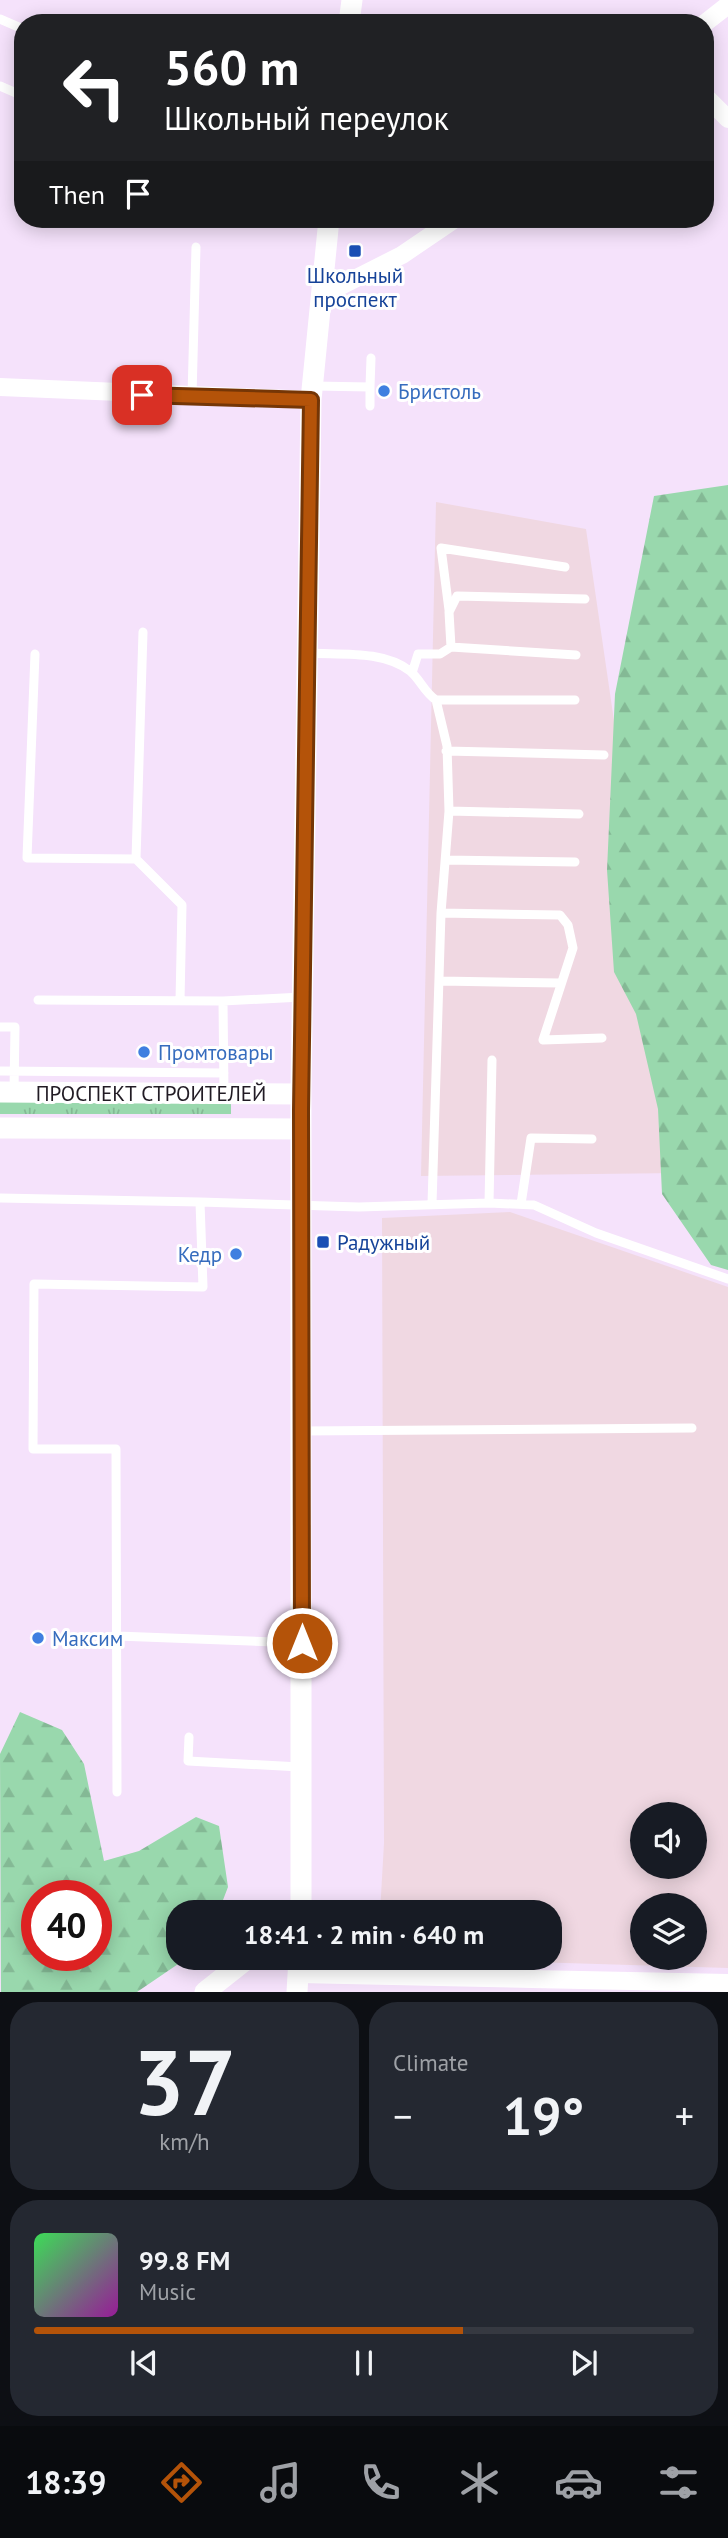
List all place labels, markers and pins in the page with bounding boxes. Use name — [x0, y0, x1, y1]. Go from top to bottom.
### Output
marker: Школьный проспект — [347, 243, 363, 259]
place label: Школьный проспект — [307, 262, 403, 313]
pin — [112, 365, 172, 425]
place label: Бристоль — [398, 378, 481, 405]
marker: Бристоль — [376, 383, 392, 399]
place label: Промтовары — [158, 1039, 273, 1066]
marker: Промтовары — [136, 1044, 152, 1060]
place label: Радужный — [337, 1229, 430, 1256]
marker: Радужный — [315, 1234, 331, 1250]
place label: Кедр — [178, 1241, 222, 1268]
marker: Кедр — [228, 1246, 244, 1262]
place label: Максим — [52, 1625, 123, 1652]
marker: Максим — [30, 1630, 46, 1646]

